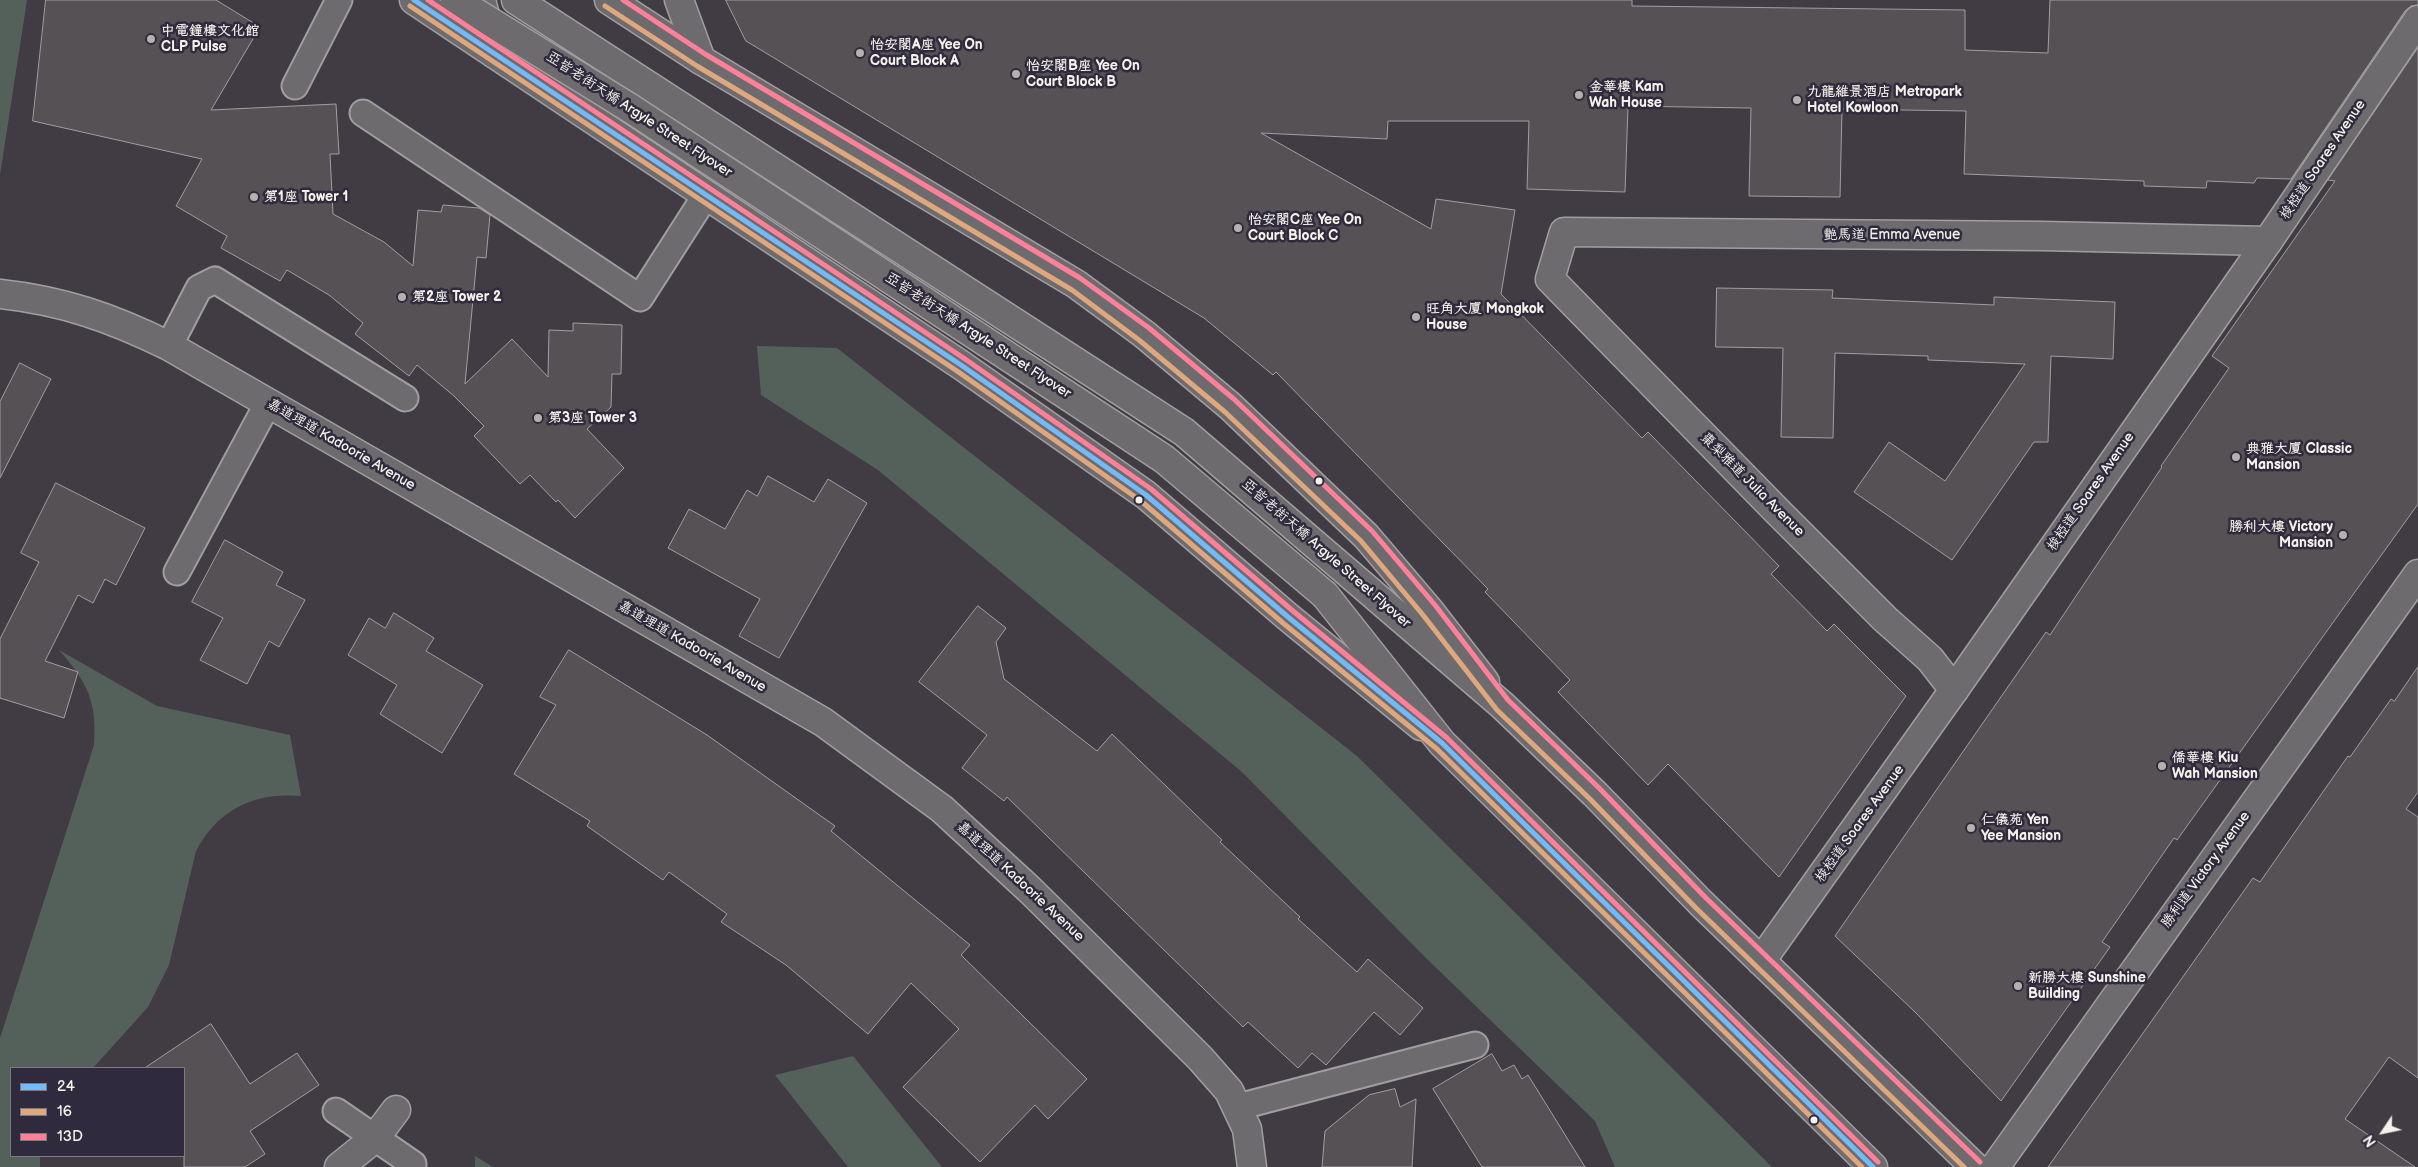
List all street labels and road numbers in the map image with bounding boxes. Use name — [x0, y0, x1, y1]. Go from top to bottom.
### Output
street label: 亞皆老街天橋 Argyle Street Flyover — [543, 49, 735, 181]
street label: 梭椏道 Soares Avenue — [2277, 97, 2369, 223]
street label: 艷馬道 Emma Avenue — [1824, 227, 1960, 243]
street label: 亞皆老街天橋 Argyle Street Flyover — [882, 270, 1074, 402]
street label: 嘉道理道 Kadoorie Avenue — [264, 396, 418, 494]
street label: 梭椏道 Soares Avenue — [2044, 429, 2138, 555]
street label: 棗梨雅道 Julia Avenue — [1697, 430, 1807, 540]
street label: 亞皆老街天橋 Argyle Street Flyover — [1238, 476, 1414, 632]
street label: 嘉道理道 Kadoorie Avenue — [615, 598, 769, 696]
street label: 梭椏道 Soares Avenue — [1812, 762, 1908, 886]
street label: 勝利道 Victory Avenue — [2158, 808, 2254, 932]
street label: 嘉道理道 Kadoorie Avenue — [953, 819, 1087, 945]

